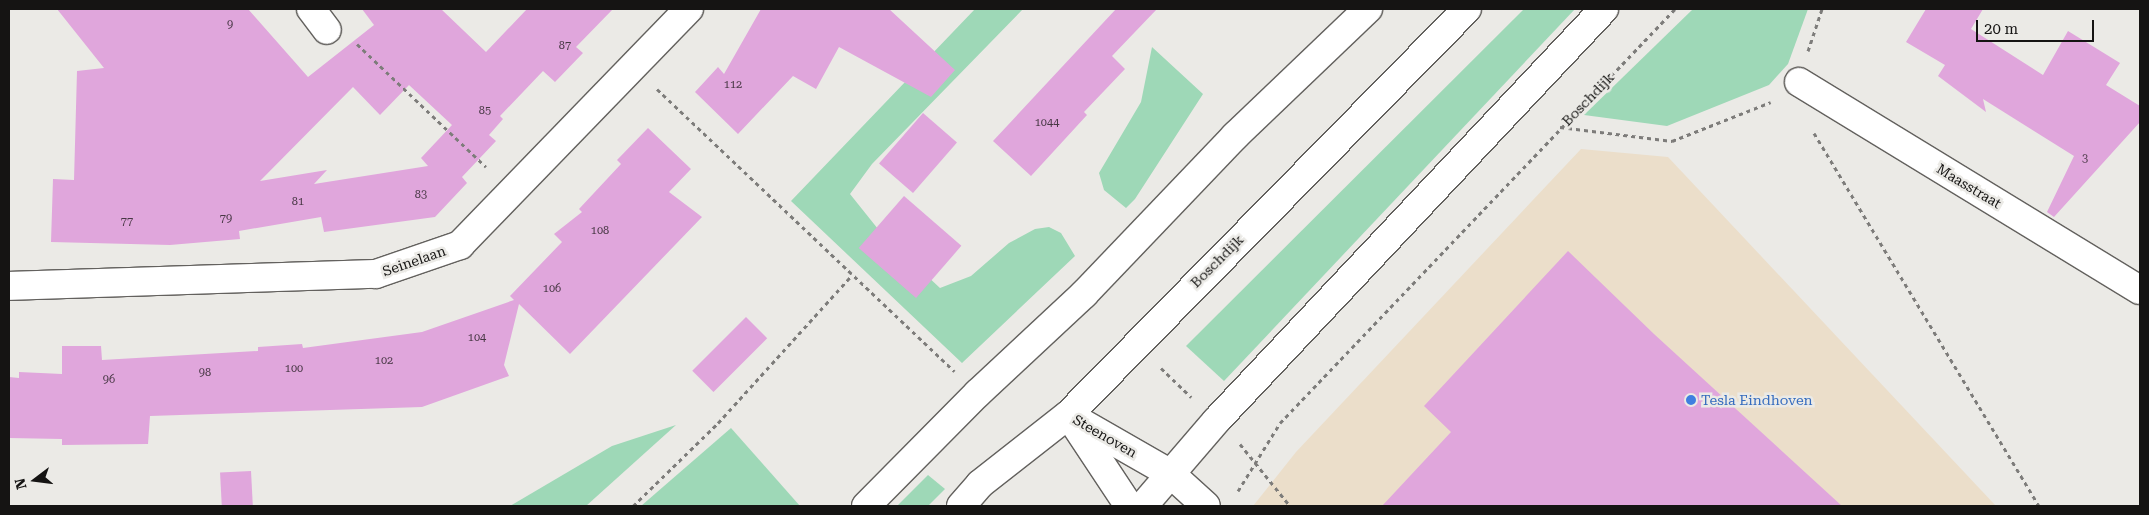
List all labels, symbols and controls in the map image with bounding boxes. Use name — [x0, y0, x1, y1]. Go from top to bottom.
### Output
scale bar — [1979, 10, 2096, 42]
house number: 9 — [227, 18, 233, 32]
text: 20 m — [1984, 20, 2018, 38]
house number: 87 — [559, 39, 571, 53]
street label: Boschdijk — [1558, 69, 1618, 129]
house number: 112 — [724, 78, 742, 92]
house number: 85 — [479, 104, 491, 118]
house number: 1044 — [1035, 116, 1059, 130]
house number: 3 — [2082, 152, 2088, 166]
street label: Maasstraat — [1934, 160, 2004, 212]
house number: 83 — [415, 188, 427, 202]
house number: 81 — [292, 195, 304, 209]
house number: 79 — [220, 212, 232, 226]
house number: 77 — [121, 215, 133, 229]
house number: 108 — [591, 224, 609, 238]
street label: Boschdijk — [1187, 231, 1247, 291]
street label: Seinelaan — [380, 242, 448, 280]
house number: 106 — [543, 282, 561, 296]
house number: 104 — [468, 331, 486, 345]
house number: 102 — [375, 354, 393, 368]
house number: 100 — [285, 362, 303, 376]
house number: 98 — [199, 366, 211, 380]
house number: 96 — [103, 373, 115, 387]
place label: Tesla Eindhoven — [1701, 392, 1813, 408]
marker: Tesla Eindhoven — [1685, 394, 1697, 406]
street label: Steenoven — [1070, 411, 1140, 461]
north arrow — [10, 455, 60, 505]
text: N — [11, 477, 30, 491]

